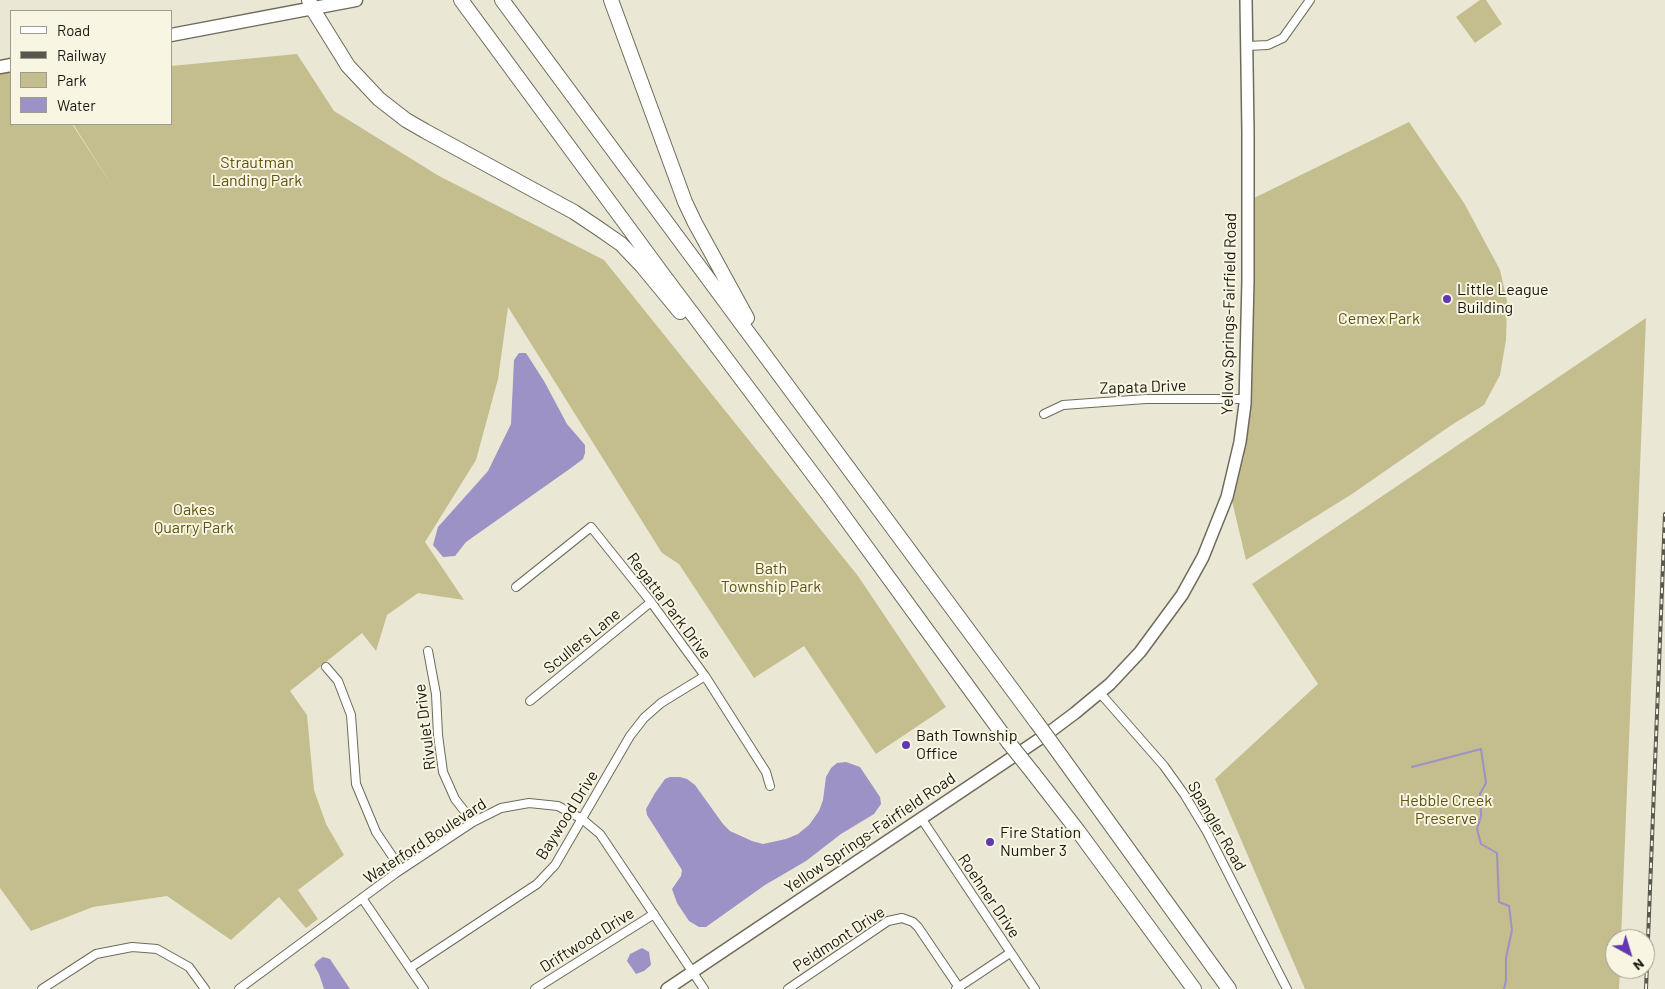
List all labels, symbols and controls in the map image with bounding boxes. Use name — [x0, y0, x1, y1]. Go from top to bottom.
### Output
legend — [10, 10, 172, 125]
text: Road — [57, 21, 90, 39]
text: Railway — [57, 46, 106, 64]
text: Park — [57, 71, 86, 89]
text: Water — [57, 96, 96, 114]
park label: Strautman Landing Park — [212, 153, 302, 191]
street label: Yellow Springs-Fairfield Road — [1218, 213, 1240, 415]
place label: Little League Building — [1457, 280, 1549, 318]
marker: Little League Building — [1441, 293, 1453, 305]
park label: Cemex Park — [1338, 309, 1420, 329]
street label: Zapata Drive — [1099, 376, 1187, 398]
park label: Oakes Quarry Park — [154, 500, 234, 538]
street label: Regatta Park Drive — [623, 549, 715, 663]
park label: Bath Township Park — [721, 559, 821, 597]
street label: Scullers Lane — [540, 604, 624, 678]
street label: Rivulet Drive — [410, 683, 440, 771]
place label: Bath Township Office — [916, 726, 1017, 764]
marker: Bath Township Office — [900, 739, 912, 751]
street label: Baywood Drive — [532, 767, 602, 863]
street label: Yellow Springs-Fairfield Road — [781, 769, 959, 897]
street label: Spangler Road — [1184, 778, 1250, 874]
park label: Hebble Creek Preserve — [1400, 791, 1492, 829]
street label: Waterford Boulevard — [360, 794, 490, 888]
place label: Fire Station Number 3 — [1000, 823, 1081, 861]
marker: Fire Station Number 3 — [984, 836, 996, 848]
street label: Roehner Drive — [954, 850, 1024, 942]
street label: Peidmont Drive — [789, 902, 889, 976]
street label: Driftwood Drive — [536, 903, 638, 977]
north arrow — [1605, 929, 1655, 979]
text: N — [1630, 956, 1648, 975]

